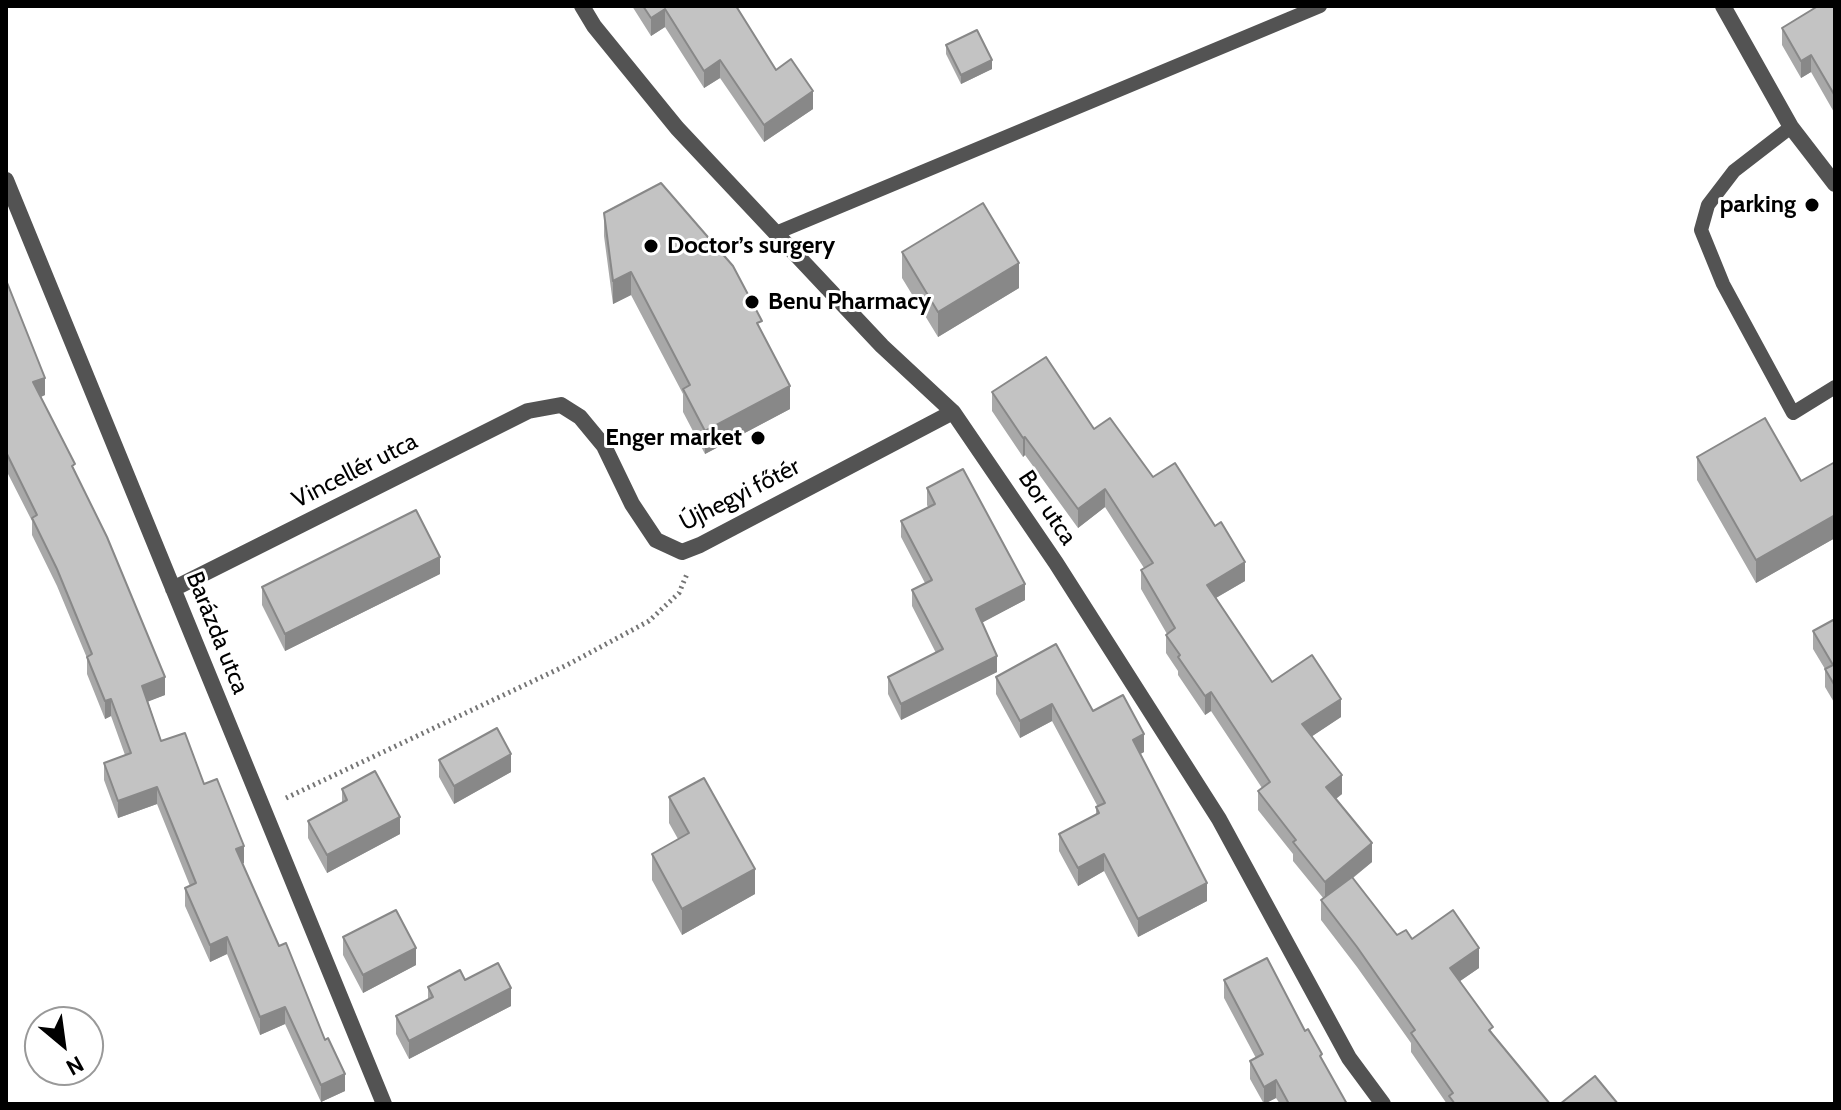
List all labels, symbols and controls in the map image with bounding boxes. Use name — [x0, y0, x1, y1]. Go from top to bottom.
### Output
place label: parking — [1720, 191, 1796, 219]
marker: parking — [1803, 196, 1821, 214]
place label: Doctor’s surgery — [667, 232, 835, 260]
marker: Doctor’s surgery — [642, 237, 660, 255]
place label: Benu Pharmacy — [768, 288, 931, 316]
marker: Benu Pharmacy — [743, 293, 761, 311]
place label: Enger market — [605, 424, 742, 452]
street label: Vincellér utca — [288, 427, 422, 515]
marker: Enger market — [749, 429, 767, 447]
street label: Újhegyi főtér — [675, 452, 805, 538]
street label: Bor utca — [1012, 465, 1082, 551]
street label: Barázda utca — [179, 568, 255, 698]
north arrow — [24, 1006, 104, 1086]
text: N — [62, 1050, 88, 1081]

